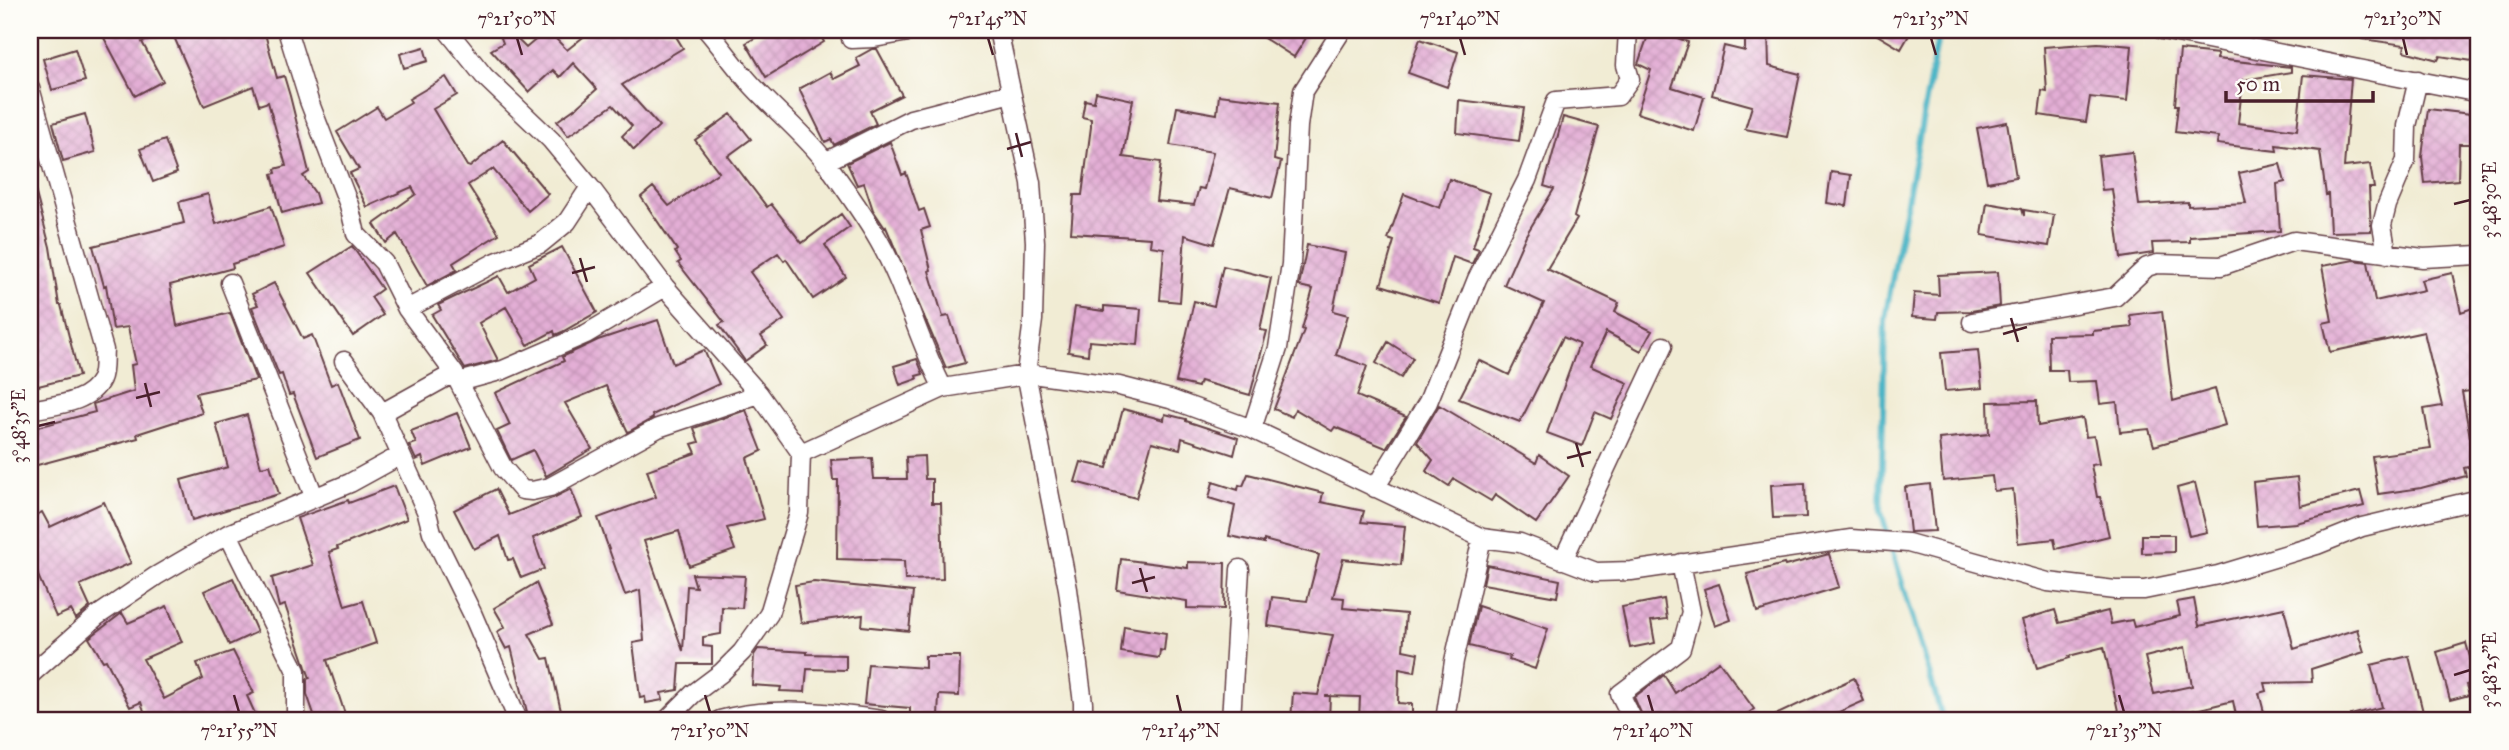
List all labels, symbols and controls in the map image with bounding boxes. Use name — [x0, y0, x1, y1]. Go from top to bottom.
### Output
text: 7°21'50"N — [477, 8, 557, 30]
text: 7°21'45"N — [949, 8, 1027, 30]
text: 7°21'40"N — [1420, 8, 1500, 30]
text: 7°21'35"N — [1893, 8, 1969, 30]
text: 7°21'30"N — [2364, 8, 2442, 30]
scale bar — [2226, 60, 2372, 104]
text: 50 m — [2236, 71, 2281, 97]
text: 3°48'30"E — [2479, 162, 2501, 238]
text: 3°48'35"E — [8, 389, 30, 463]
text: 3°48'25"E — [2479, 632, 2501, 708]
text: 7°21'55"N — [201, 720, 277, 742]
text: 7°21'50"N — [670, 720, 750, 742]
text: 7°21'45"N — [1142, 720, 1220, 742]
text: 7°21'40"N — [1613, 720, 1693, 742]
text: 7°21'35"N — [2086, 720, 2162, 742]

